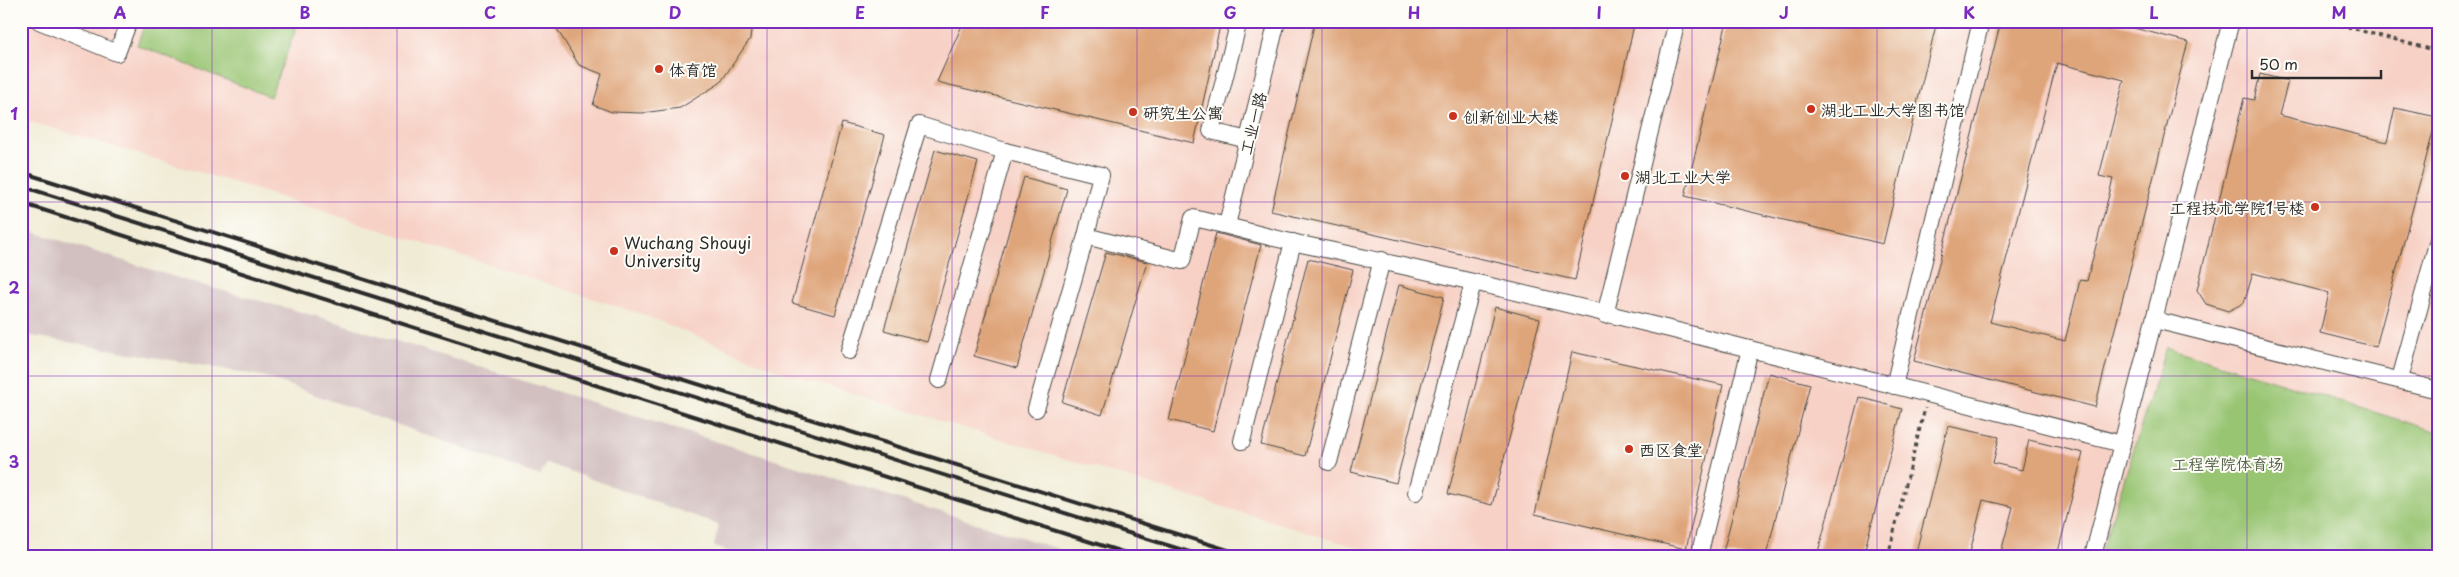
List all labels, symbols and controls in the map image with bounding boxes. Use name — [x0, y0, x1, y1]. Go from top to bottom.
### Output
text: A — [114, 0, 127, 24]
text: B — [300, 0, 311, 24]
text: C — [484, 0, 496, 24]
text: D — [669, 0, 681, 24]
text: E — [855, 0, 865, 24]
text: F — [1040, 0, 1050, 24]
text: G — [1223, 0, 1237, 24]
text: H — [1408, 0, 1420, 24]
text: I — [1596, 0, 1602, 24]
text: J — [1779, 0, 1789, 24]
text: K — [1963, 0, 1975, 24]
text: L — [2149, 0, 2159, 24]
text: M — [2331, 0, 2347, 24]
scale bar — [2252, 48, 2380, 80]
text: 50 m — [2259, 52, 2298, 75]
place label: 体育馆 — [669, 57, 717, 81]
marker: 体育馆 — [653, 63, 665, 75]
street label: 工业一路 — [1233, 89, 1271, 157]
place label: 湖北工业大学图书馆 — [1821, 97, 1965, 121]
place label: 研究生公寓 — [1143, 100, 1223, 124]
text: 1 — [10, 101, 18, 125]
marker: 湖北工业大学图书馆 — [1805, 103, 1817, 115]
place label: 创新创业大楼 — [1463, 104, 1559, 128]
marker: 研究生公寓 — [1127, 106, 1139, 118]
marker: 创新创业大楼 — [1447, 110, 1459, 122]
place label: 湖北工业大学 — [1635, 164, 1731, 188]
marker: 湖北工业大学 — [1619, 170, 1631, 182]
place label: 工程技术学院1号楼 — [2170, 195, 2305, 219]
marker: 工程技术学院1号楼 — [2309, 201, 2321, 213]
place label: Wuchang Shouyi University — [624, 230, 751, 272]
marker: Wuchang Shouyi University — [608, 245, 620, 257]
text: 2 — [8, 275, 20, 299]
place label: 西区食堂 — [1639, 437, 1703, 461]
marker: 西区食堂 — [1623, 443, 1635, 455]
text: 3 — [9, 449, 19, 473]
park label: 工程学院体育场 — [2172, 451, 2284, 475]

